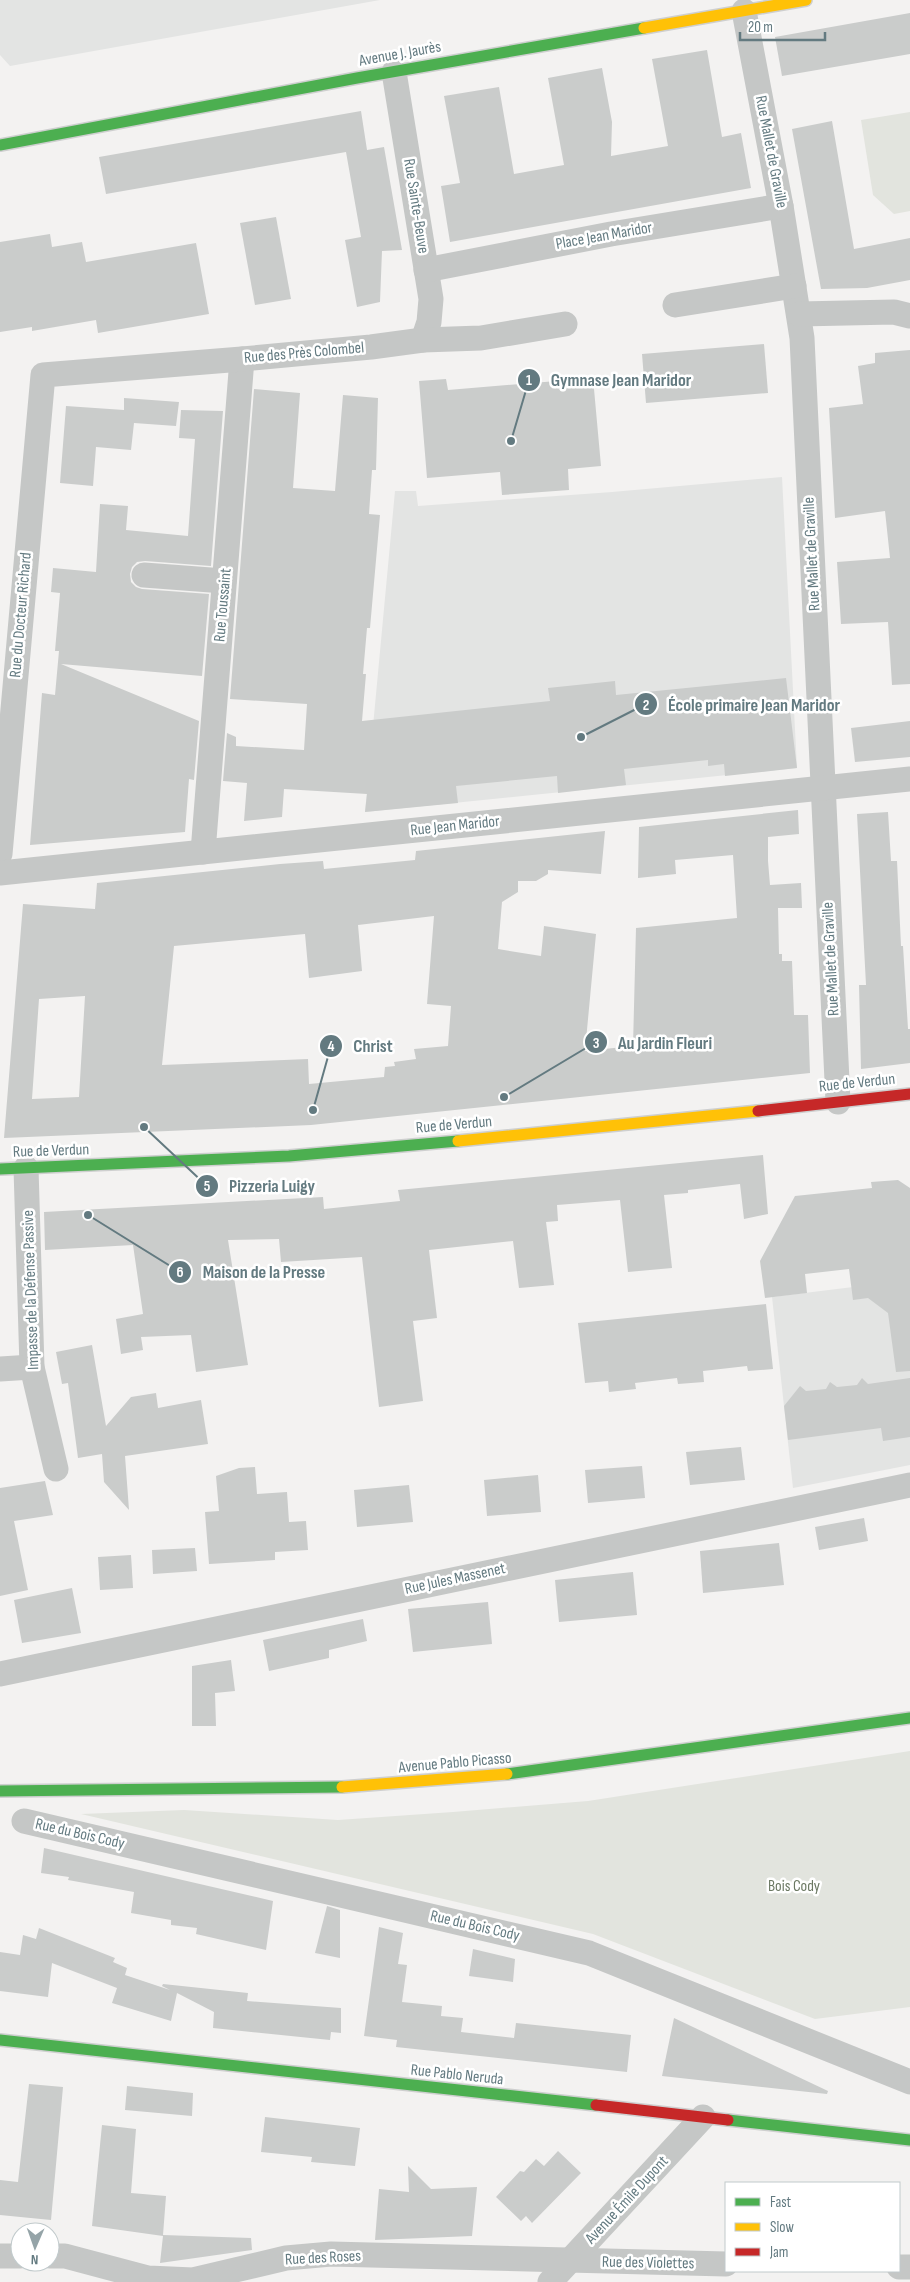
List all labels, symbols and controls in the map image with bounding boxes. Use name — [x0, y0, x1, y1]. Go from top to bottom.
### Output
scale bar — [740, 10, 825, 42]
text: 20 m — [748, 18, 773, 37]
street label: Avenue J. Jaurès — [357, 37, 443, 71]
street label: Rue Mallet de Graville — [751, 94, 791, 210]
street label: Rue Sainte-Beuve — [399, 157, 433, 255]
street label: Place Jean Maridor — [554, 218, 654, 254]
street label: Rue des Près Colombel — [243, 338, 365, 368]
callout: Gymnase Jean Maridor — [516, 363, 702, 396]
text: Gymnase Jean Maridor — [551, 370, 692, 391]
text: 1 — [526, 371, 532, 390]
street label: Rue Mallet de Graville — [800, 497, 824, 611]
street label: Rue du Docteur Richard — [6, 552, 36, 678]
street label: Rue Toussaint — [210, 567, 236, 643]
callout: École primaire Jean Maridor — [633, 688, 850, 721]
text: École primaire Jean Maridor — [668, 695, 841, 716]
text: 2 — [643, 696, 649, 715]
street label: Rue Jean Maridor — [410, 812, 501, 840]
street label: Rue Mallet de Graville — [819, 902, 843, 1016]
callout: Au Jardin Fleuri — [583, 1026, 722, 1059]
callout: Christ — [319, 1030, 403, 1063]
text: Au Jardin Fleuri — [617, 1033, 712, 1054]
text: 3 — [593, 1034, 600, 1053]
text: Christ — [353, 1036, 393, 1057]
text: 4 — [328, 1037, 335, 1056]
street label: Rue de Verdun — [818, 1070, 896, 1096]
street label: Rue de Verdun — [415, 1112, 493, 1138]
street label: Rue de Verdun — [12, 1140, 90, 1162]
callout: Pizzeria Luigy — [195, 1169, 325, 1202]
text: Pizzeria Luigy — [229, 1176, 315, 1197]
text: 5 — [204, 1177, 211, 1196]
street label: Impasse de la Défense Passive — [19, 1210, 43, 1370]
callout: Maison de la Presse — [168, 1255, 335, 1288]
text: Maison de la Presse — [203, 1262, 325, 1283]
text: 6 — [176, 1263, 184, 1282]
street label: Rue Jules Massenet — [403, 1559, 507, 1599]
street label: Avenue Pablo Picasso — [397, 1749, 512, 1777]
street label: Rue du Bois Cody — [33, 1814, 127, 1854]
park label: Bois Cody — [768, 1877, 820, 1896]
street label: Rue du Bois Cody — [428, 1906, 522, 1946]
street label: Rue Pablo Neruda — [410, 2061, 504, 2089]
street label: Avenue Émile Dupont — [581, 2152, 673, 2249]
legend — [725, 2182, 900, 2272]
text: Fast — [770, 2193, 792, 2212]
text: Slow — [770, 2218, 794, 2237]
north arrow — [10, 2222, 60, 2272]
text: Jam — [769, 2243, 788, 2262]
street label: Rue des Roses — [284, 2247, 362, 2269]
text: N — [31, 2251, 39, 2268]
street label: Rue des Violettes — [602, 2253, 695, 2273]

